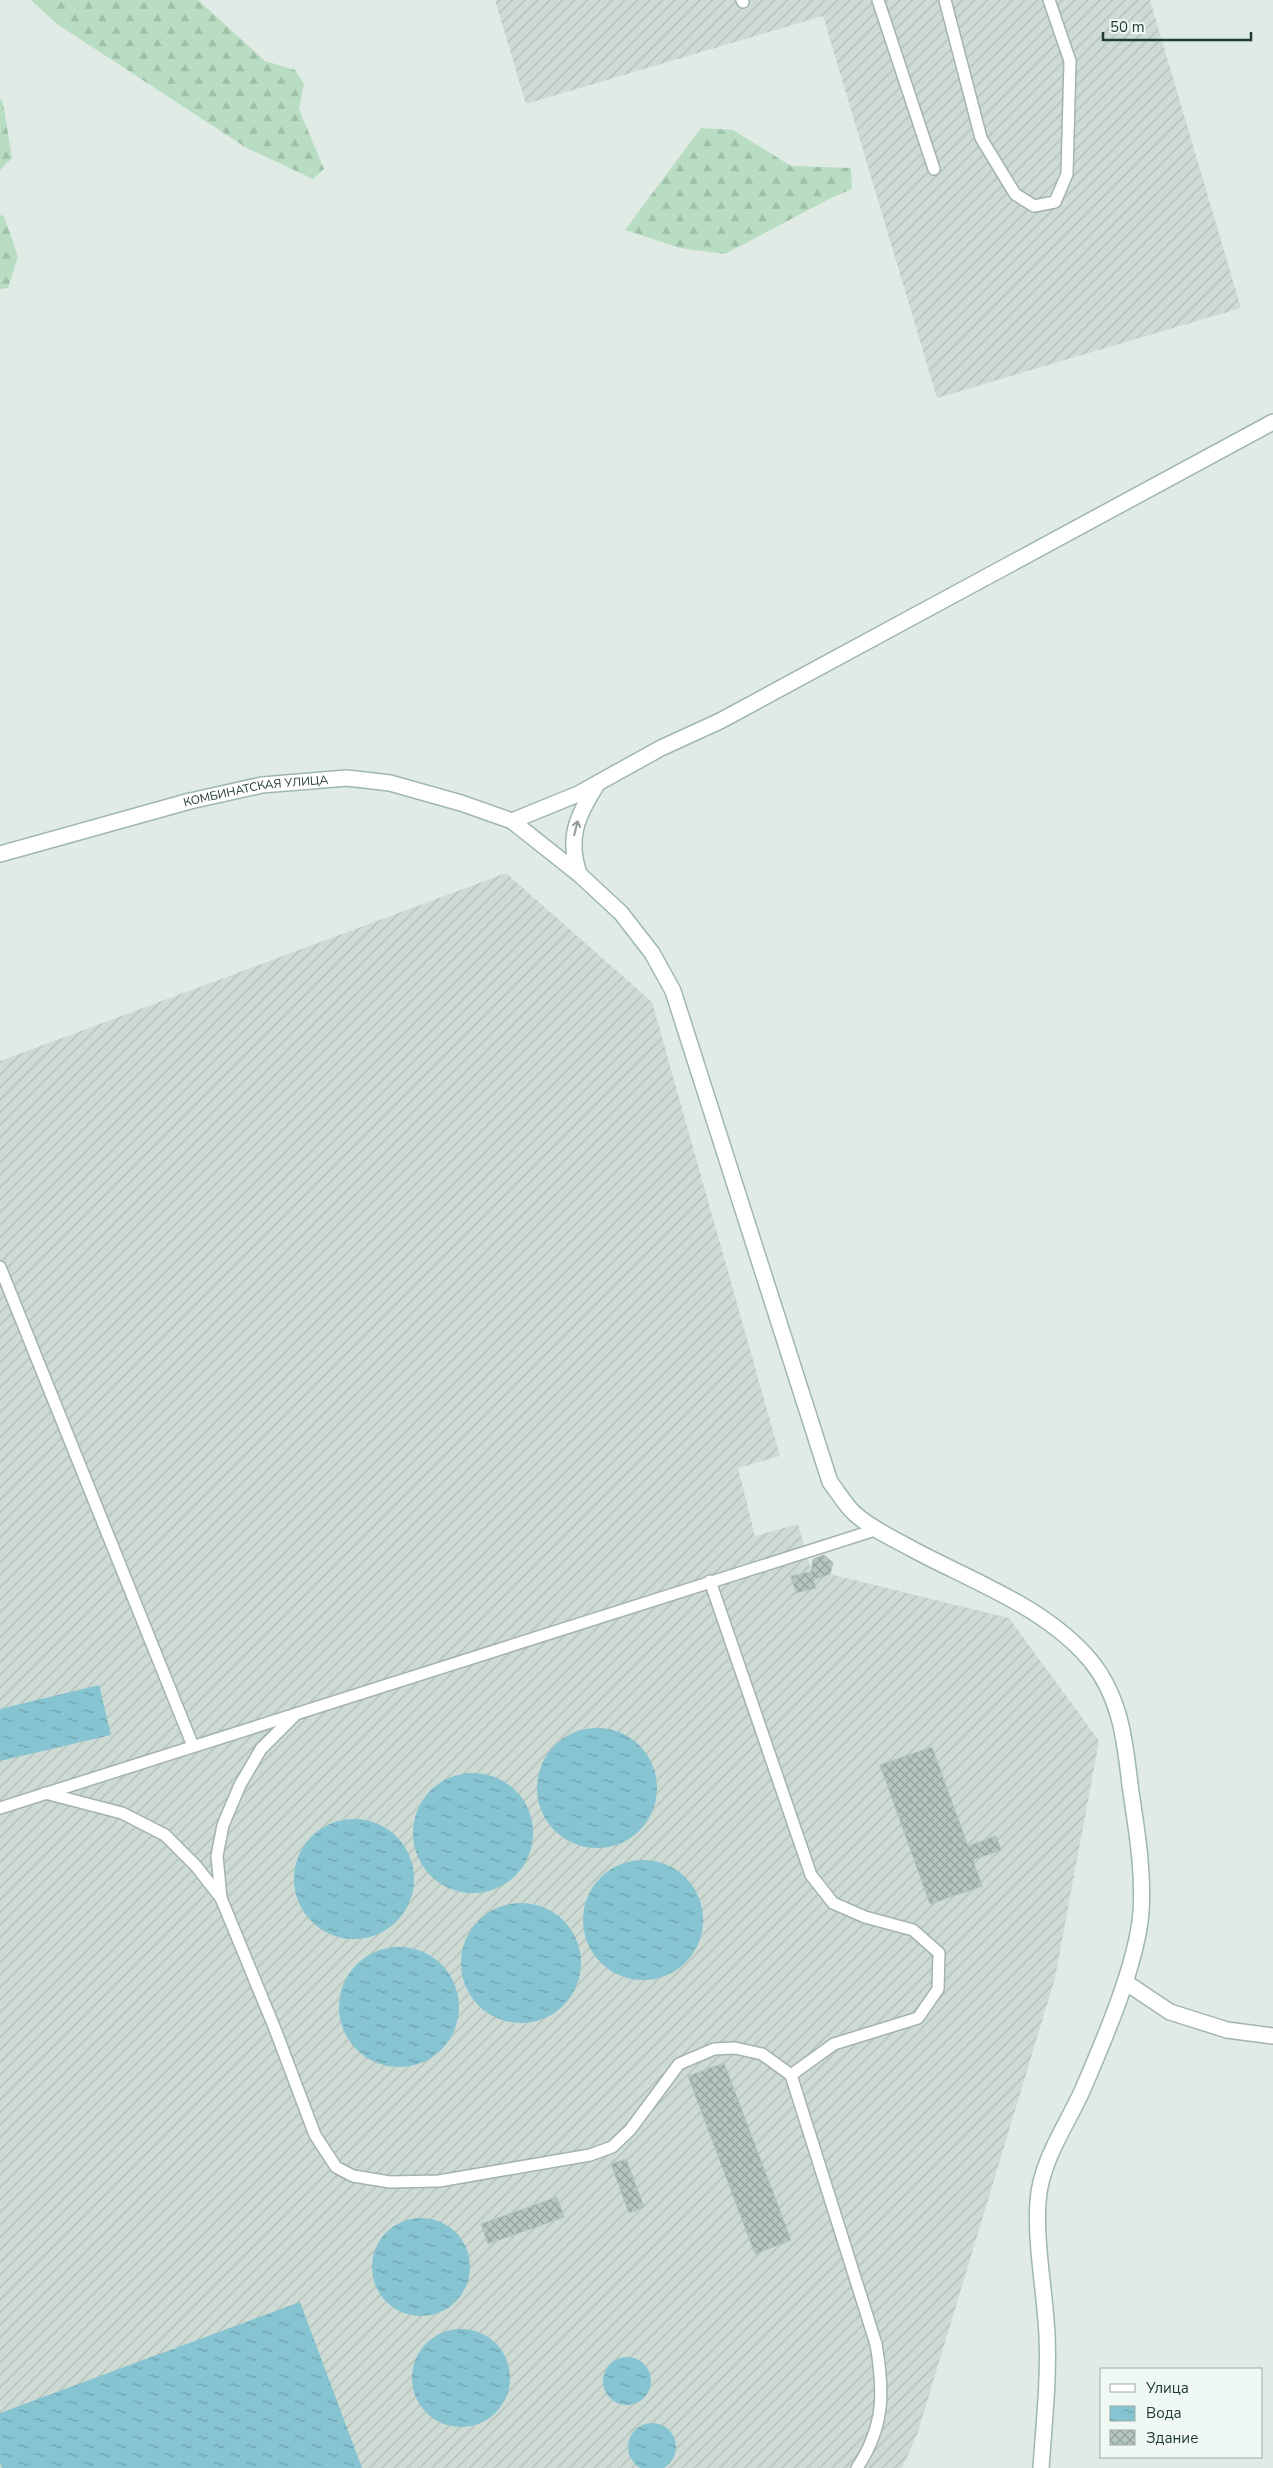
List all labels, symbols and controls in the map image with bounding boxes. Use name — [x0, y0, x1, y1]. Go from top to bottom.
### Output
scale bar — [1103, 10, 1250, 42]
text: 50 m — [1110, 17, 1145, 37]
street label: КОМБИНАТСКАЯ УЛИЦА — [181, 772, 329, 810]
one-way arrow — [572, 820, 581, 836]
legend — [1100, 2368, 1263, 2458]
text: Улица — [1145, 2378, 1189, 2398]
text: Вода — [1146, 2403, 1182, 2423]
text: Здание — [1146, 2428, 1198, 2448]

